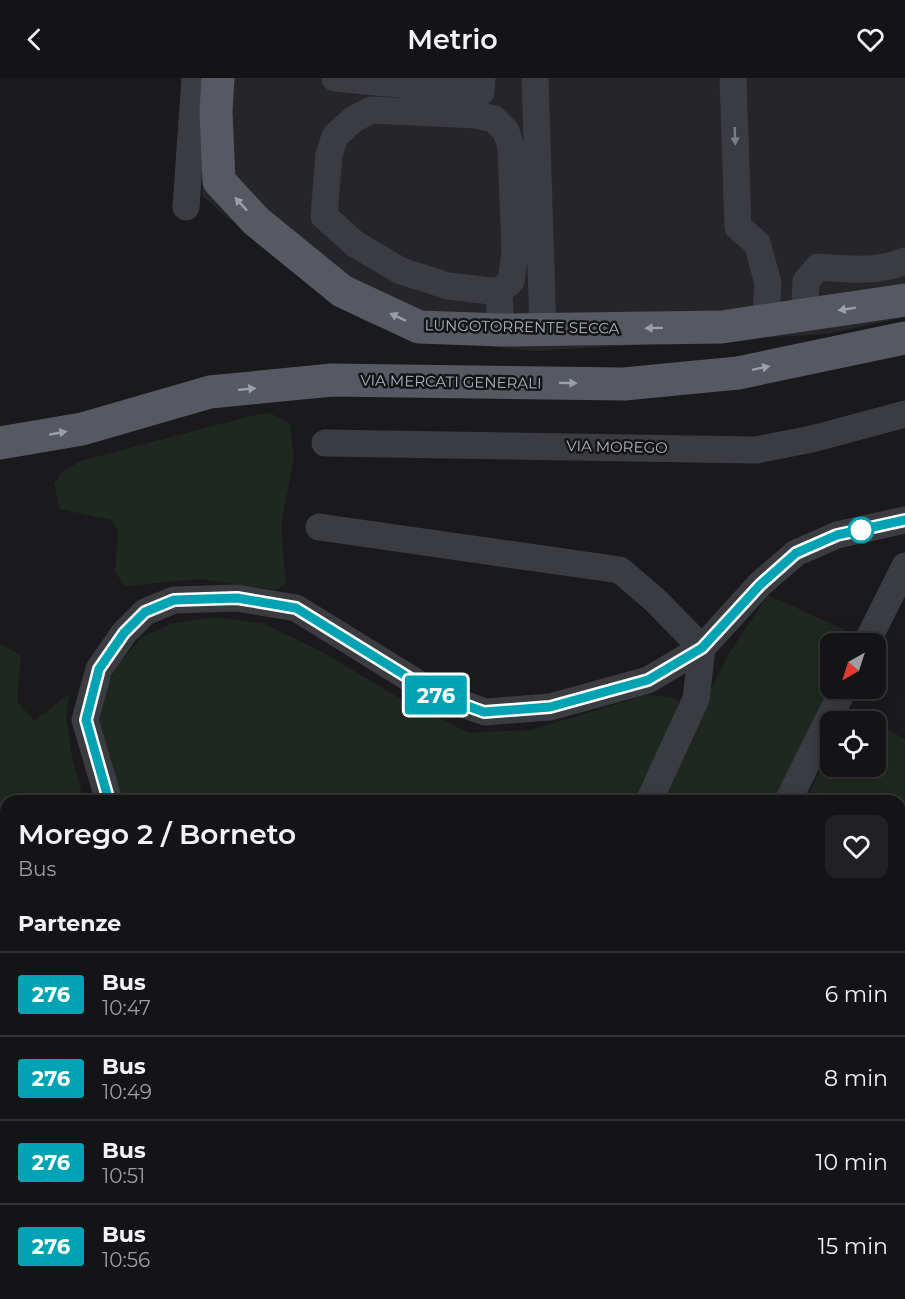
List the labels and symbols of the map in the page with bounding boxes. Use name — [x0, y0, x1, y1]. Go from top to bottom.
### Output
one-way arrow — [730, 127, 739, 146]
one-way arrow — [234, 198, 248, 212]
one-way arrow — [838, 305, 857, 314]
one-way arrow — [389, 312, 406, 321]
street label: LUNGOTORRENTE SECCA — [424, 315, 620, 338]
one-way arrow — [644, 323, 663, 333]
one-way arrow — [752, 363, 771, 372]
street label: VIA MERCATI GENERALI — [360, 370, 542, 393]
one-way arrow — [558, 378, 577, 388]
one-way arrow — [238, 384, 257, 394]
one-way arrow — [48, 428, 67, 437]
street label: VIA MOREGO — [566, 436, 668, 457]
unlabelled marker — [848, 517, 874, 543]
north arrow — [820, 633, 886, 699]
line badge: 276 — [402, 676, 470, 714]

